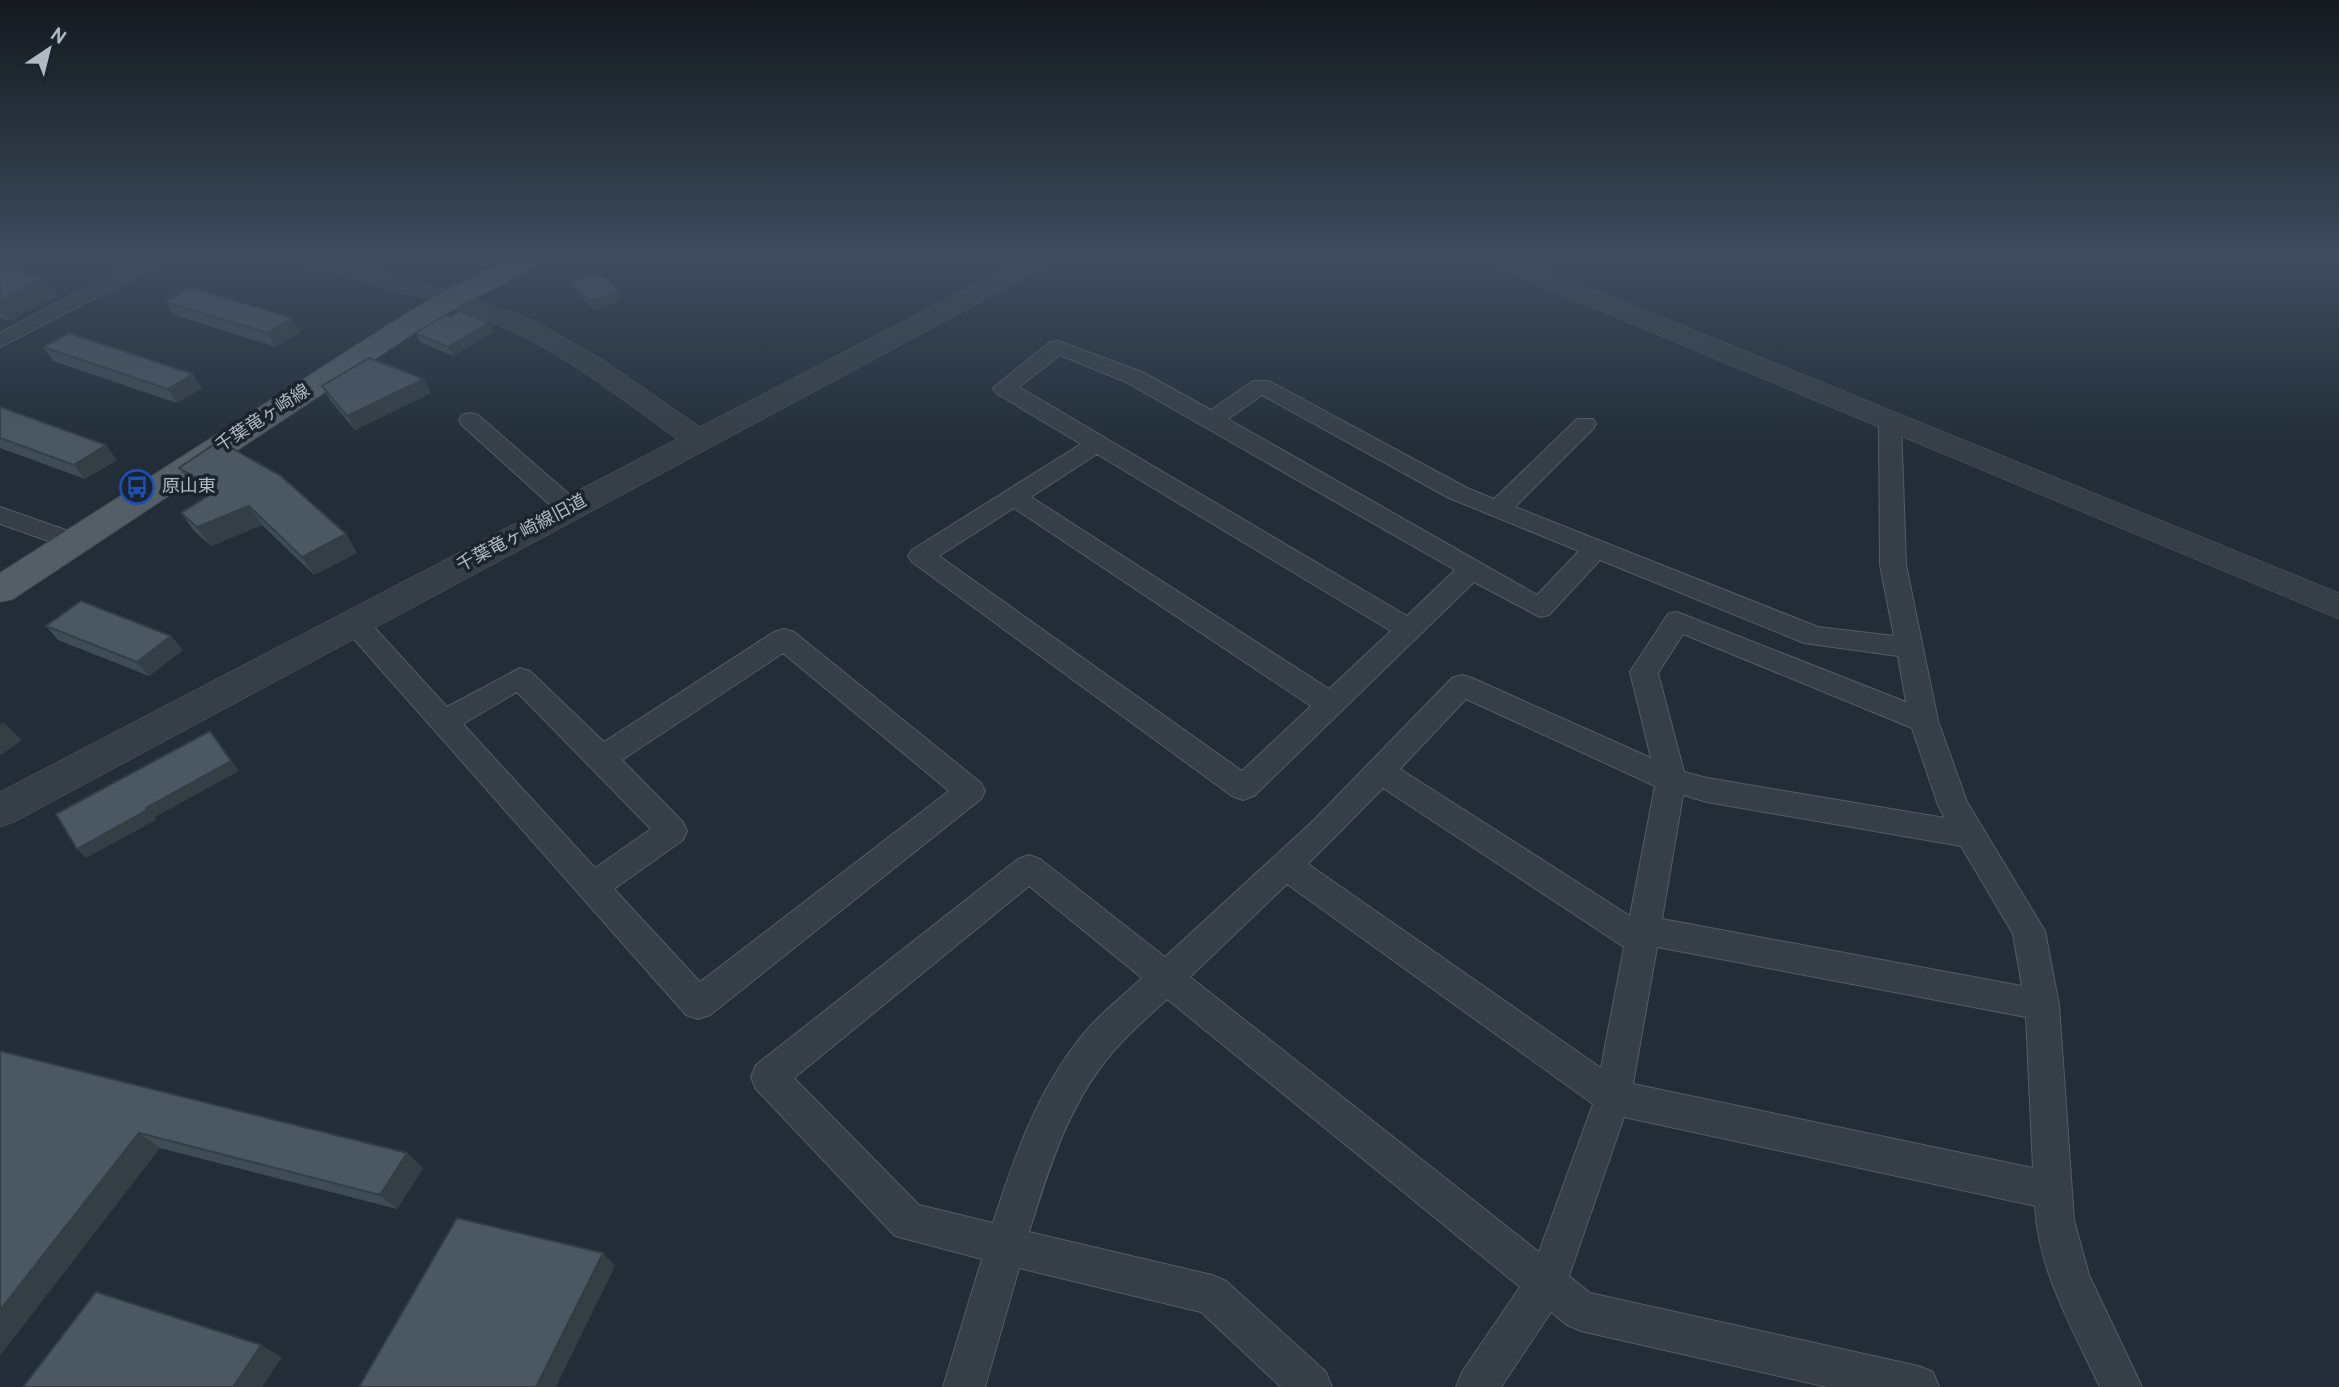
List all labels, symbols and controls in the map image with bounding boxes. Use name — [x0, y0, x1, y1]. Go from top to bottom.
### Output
north arrow — [14, 14, 84, 84]
text: N — [45, 23, 70, 50]
street label: 千葉竜ヶ崎線 — [211, 380, 315, 458]
bus stop icon: 原山東 — [118, 468, 156, 506]
place label: 原山東 — [162, 476, 216, 499]
street label: 千葉竜ヶ崎線旧道 — [453, 490, 591, 578]

